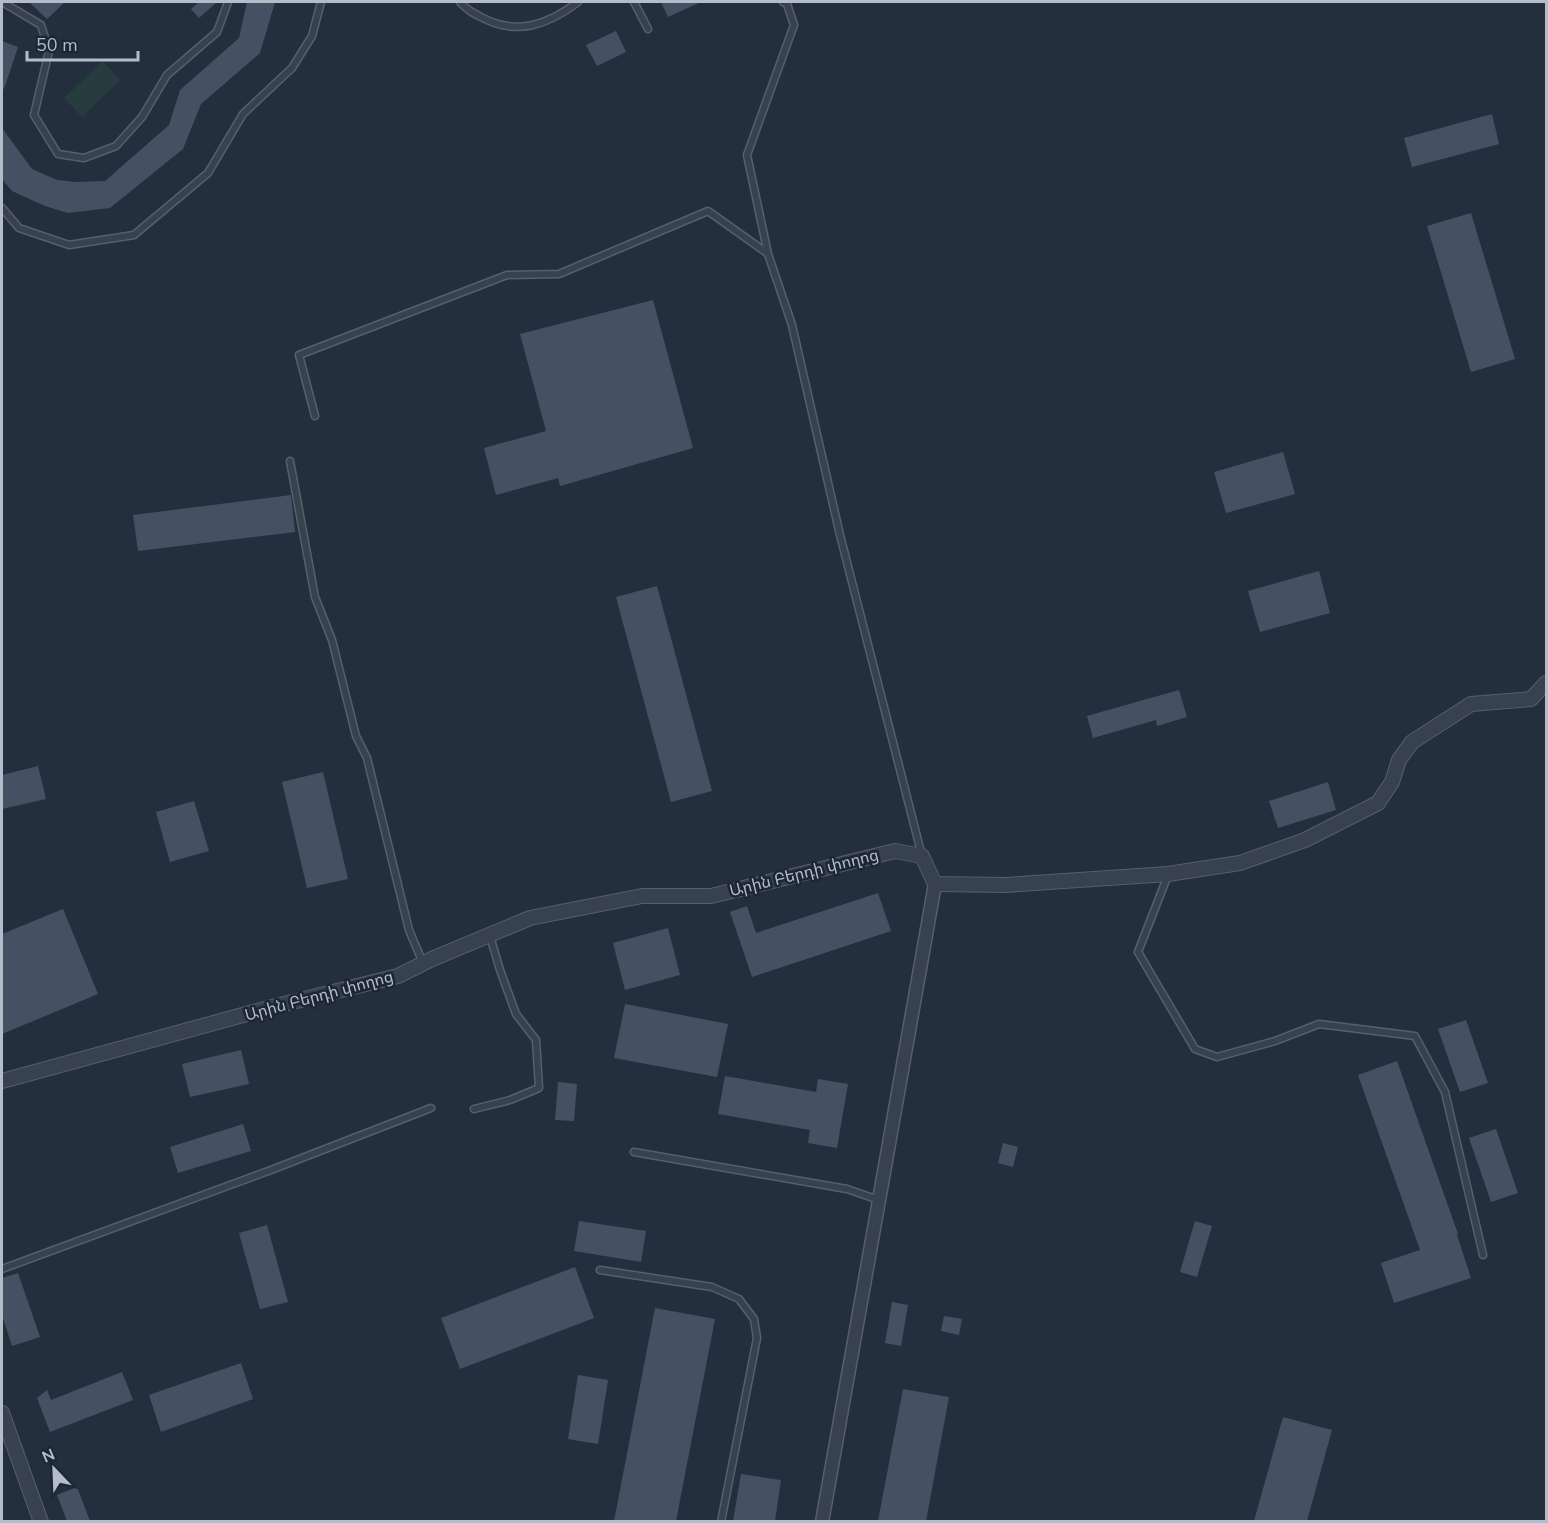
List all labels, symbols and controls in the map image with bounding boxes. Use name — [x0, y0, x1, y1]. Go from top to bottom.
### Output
scale bar — [27, 24, 138, 62]
text: 50 m — [36, 33, 78, 57]
street label: Արին Բերդի փողոց — [727, 844, 881, 902]
street label: Արին Բերդի փողոց — [242, 966, 396, 1026]
north arrow — [24, 1439, 84, 1499]
text: N — [39, 1444, 58, 1469]

